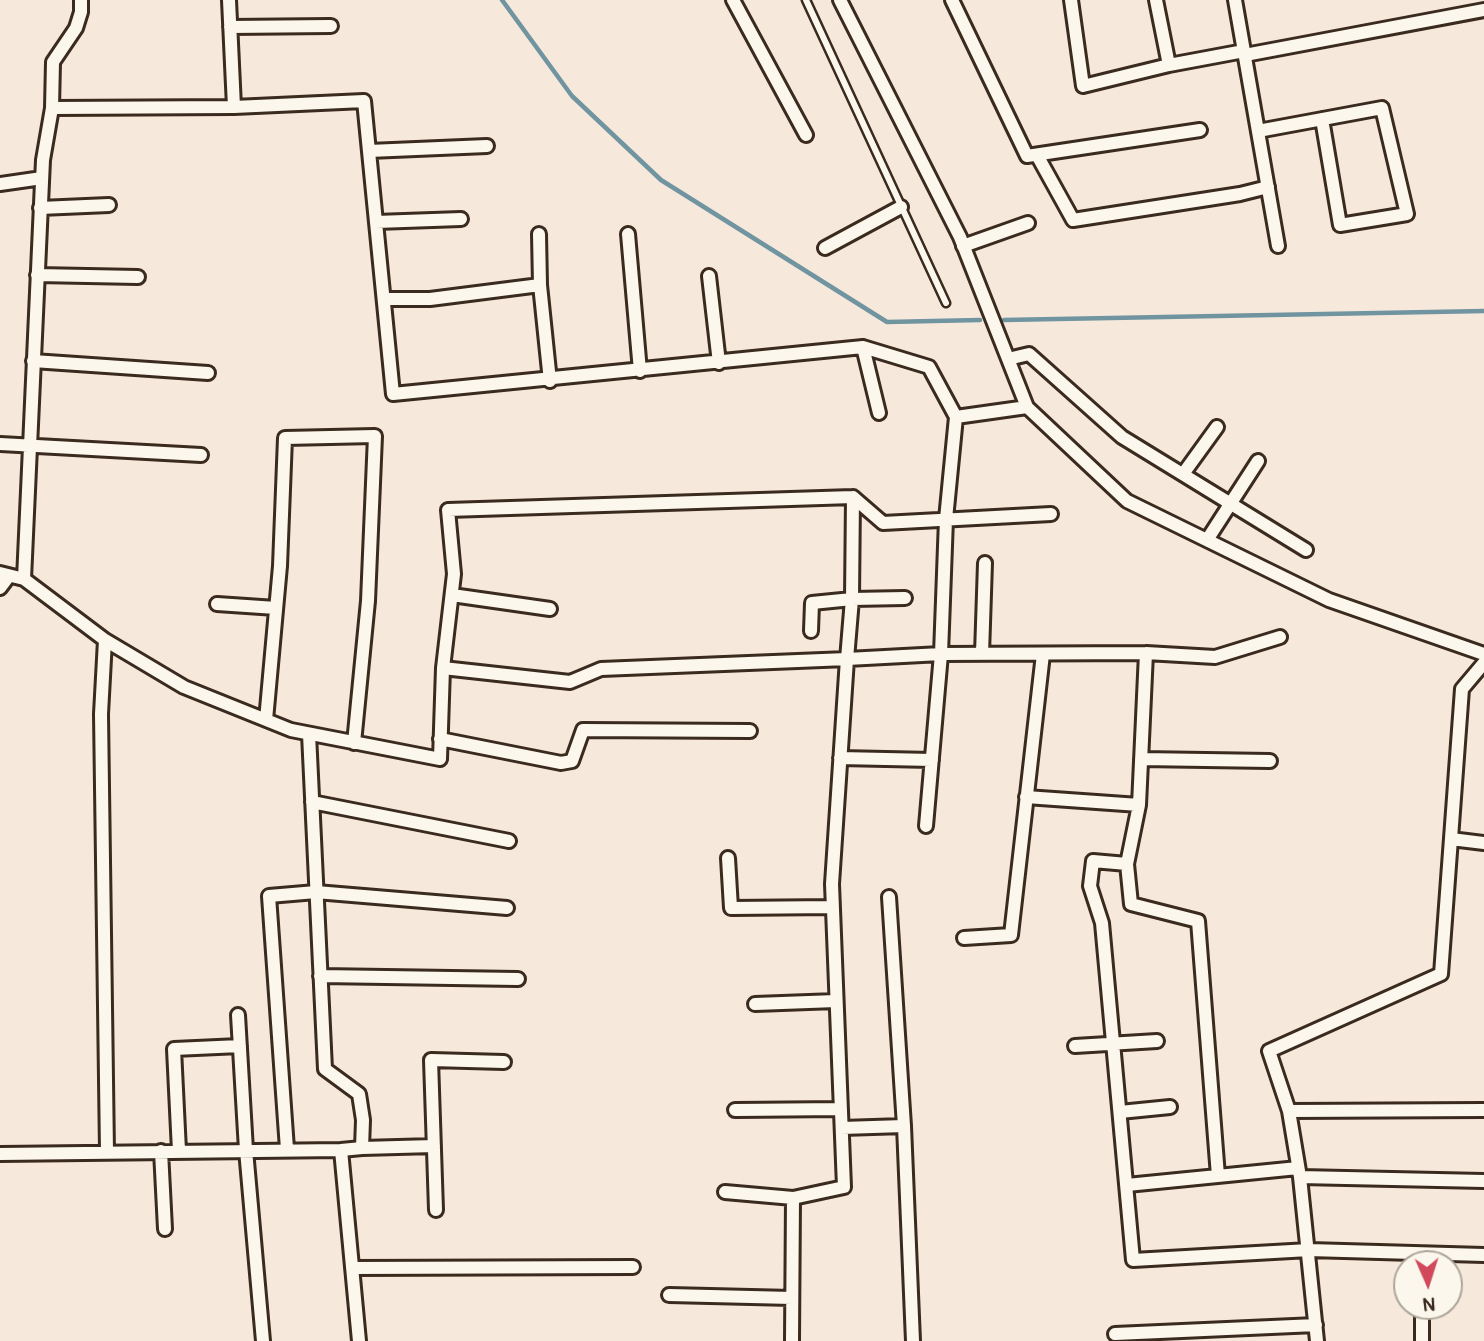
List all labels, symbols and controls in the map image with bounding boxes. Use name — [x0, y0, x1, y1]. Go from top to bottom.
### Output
north arrow — [1393, 1250, 1463, 1320]
text: N — [1422, 1292, 1436, 1316]

